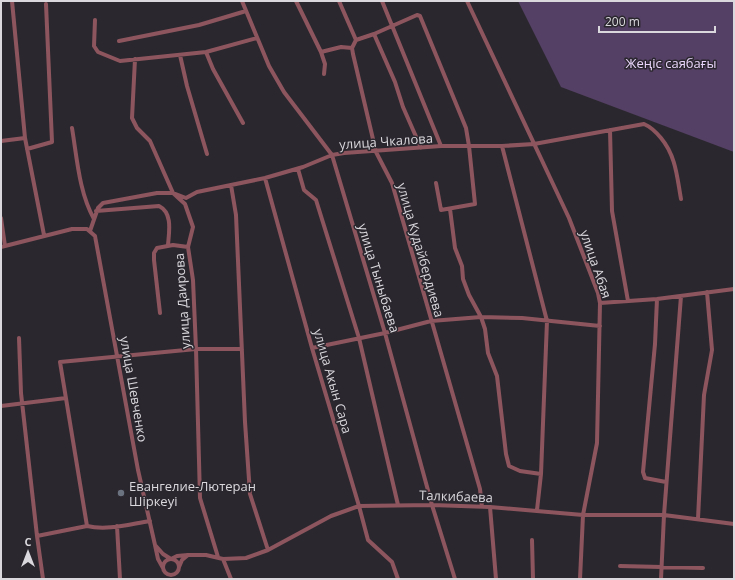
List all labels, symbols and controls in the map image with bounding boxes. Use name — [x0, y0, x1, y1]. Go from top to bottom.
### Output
scale bar — [599, 8, 715, 34]
text: 200 m — [605, 13, 640, 30]
park label: Жеңіс саябағы — [626, 54, 716, 72]
street label: улица Чкалова — [339, 129, 433, 153]
street label: улица Кудайбердиева — [393, 181, 449, 319]
street label: улица Тыныбаева — [354, 221, 404, 335]
street label: улица Абая — [576, 227, 616, 301]
street label: улица Даирова — [170, 253, 194, 349]
street label: улица Акын Сара — [309, 327, 357, 435]
street label: улица Шевченко — [116, 335, 152, 443]
place label: Евангелие-Лютеран Шіркеуі — [129, 477, 256, 510]
street label: Талкибаева — [419, 486, 493, 506]
marker: Евангелие-Лютеран Шіркеуі — [116, 488, 126, 498]
north arrow — [8, 532, 48, 572]
text: С — [24, 534, 32, 549]

